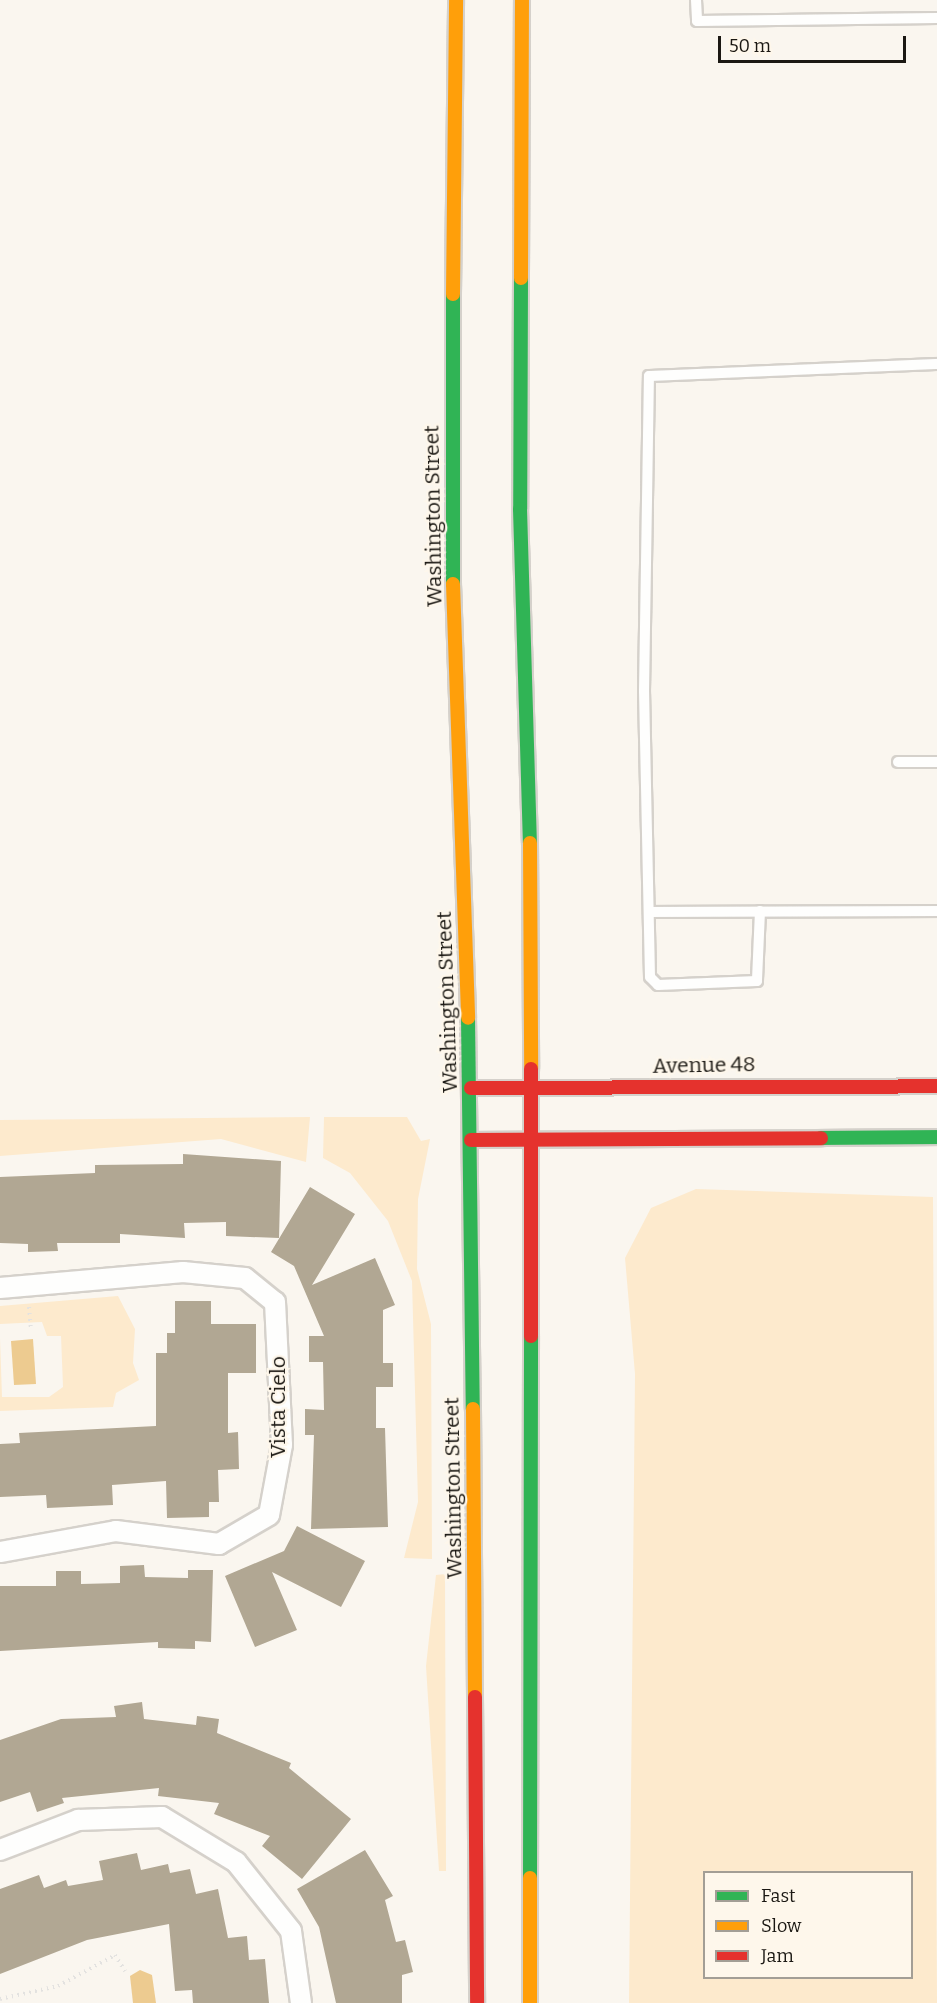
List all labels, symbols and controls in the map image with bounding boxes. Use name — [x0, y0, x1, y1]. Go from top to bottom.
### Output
scale bar — [721, 24, 908, 62]
text: 50 m — [729, 35, 771, 57]
street label: Washington Street — [419, 425, 447, 607]
street label: Washington Street — [431, 911, 463, 1093]
street label: Avenue 48 — [652, 1052, 756, 1078]
street label: Vista Cielo — [265, 1356, 291, 1458]
street label: Washington Street — [439, 1397, 467, 1579]
legend — [703, 1871, 913, 1979]
text: Fast — [761, 1885, 796, 1907]
text: Slow — [761, 1915, 801, 1937]
text: Jam — [761, 1945, 794, 1967]

